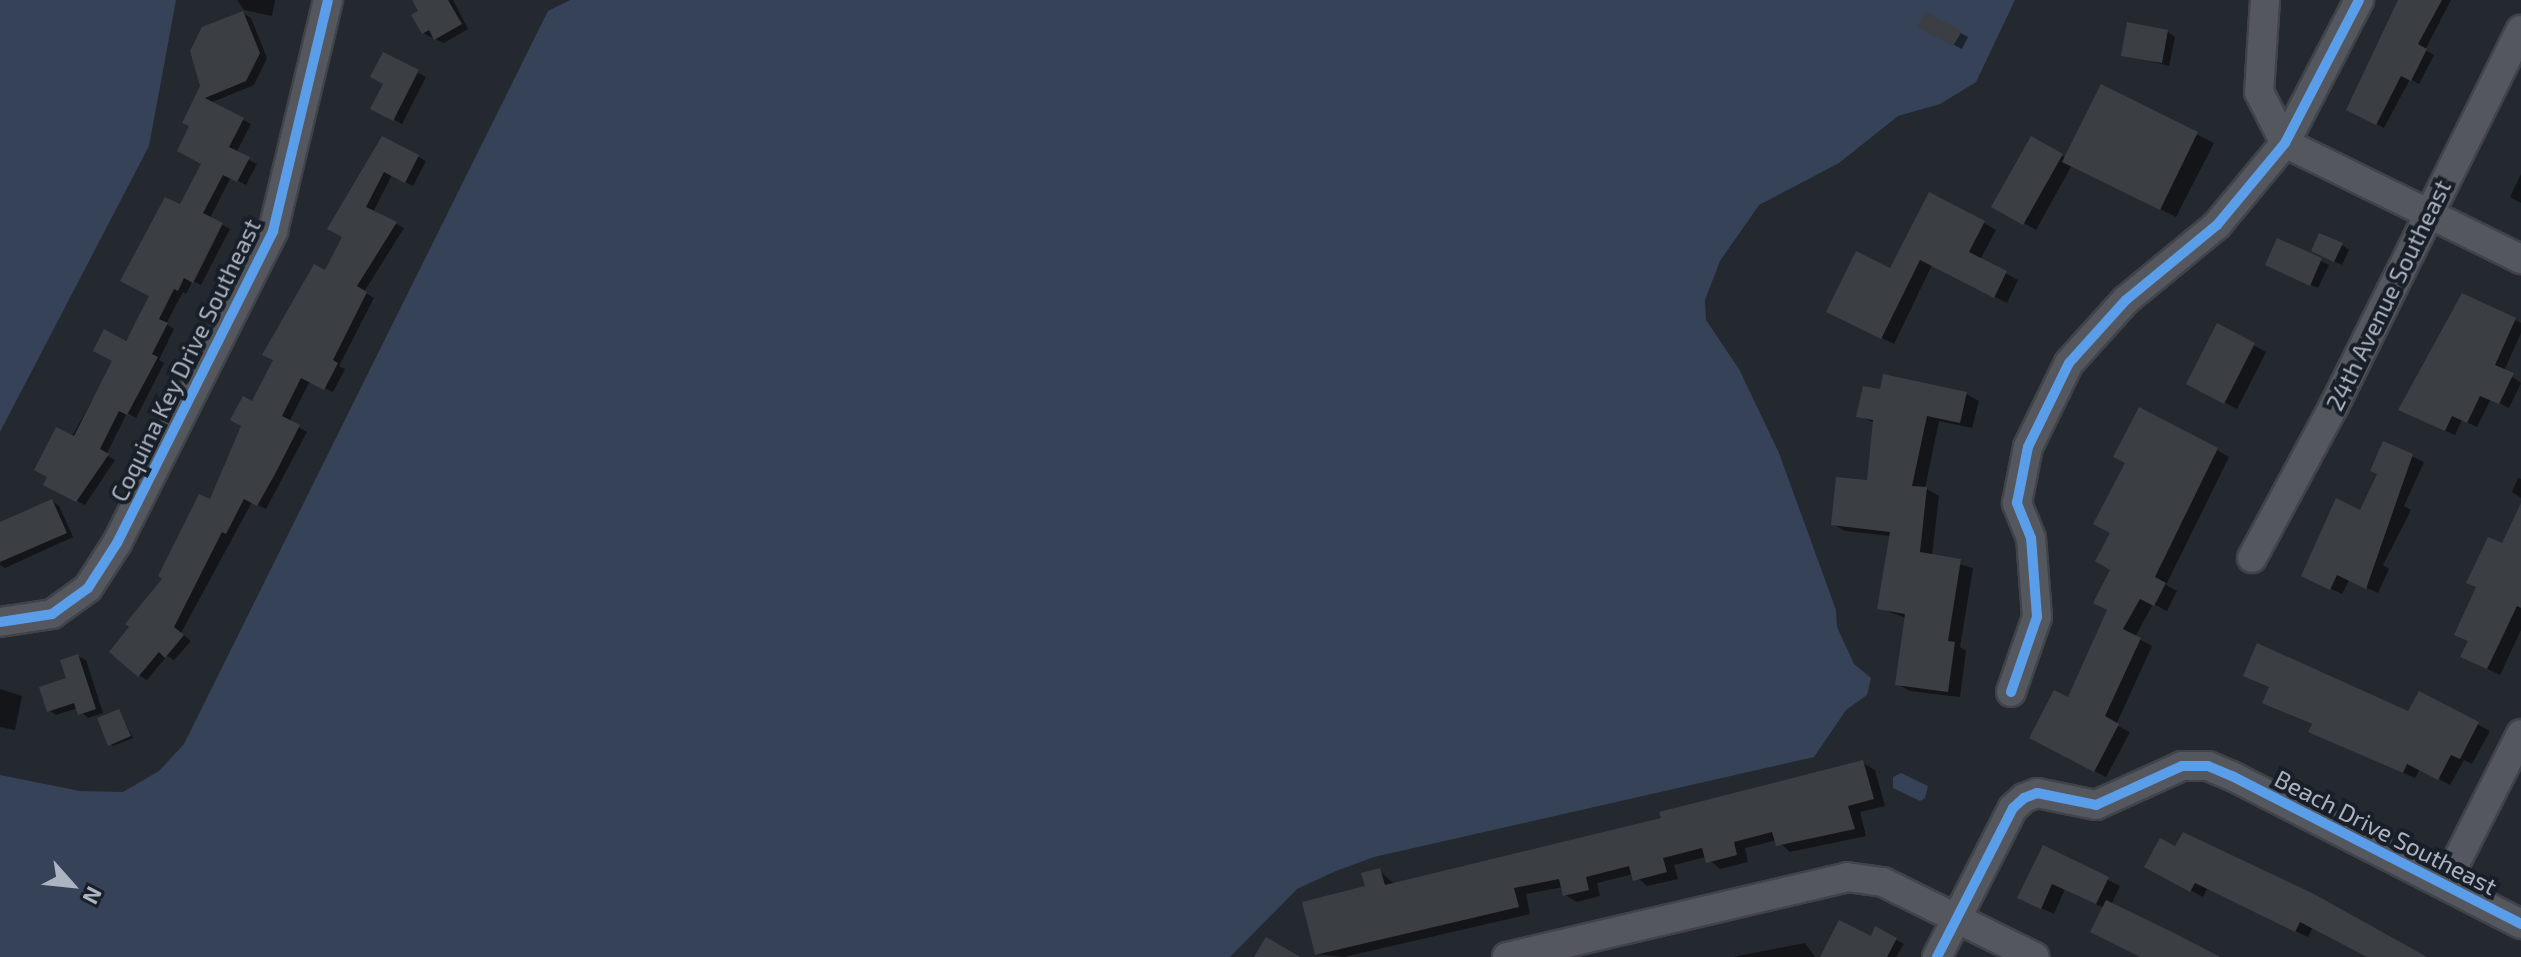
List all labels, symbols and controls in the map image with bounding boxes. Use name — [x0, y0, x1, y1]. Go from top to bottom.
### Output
street label: 24th Avenue Southeast — [2319, 175, 2457, 415]
street label: Coquina Key Drive Southeast — [104, 214, 266, 506]
street label: Beach Drive Southeast — [2270, 763, 2502, 901]
north arrow — [32, 845, 112, 925]
text: N — [78, 883, 109, 909]

